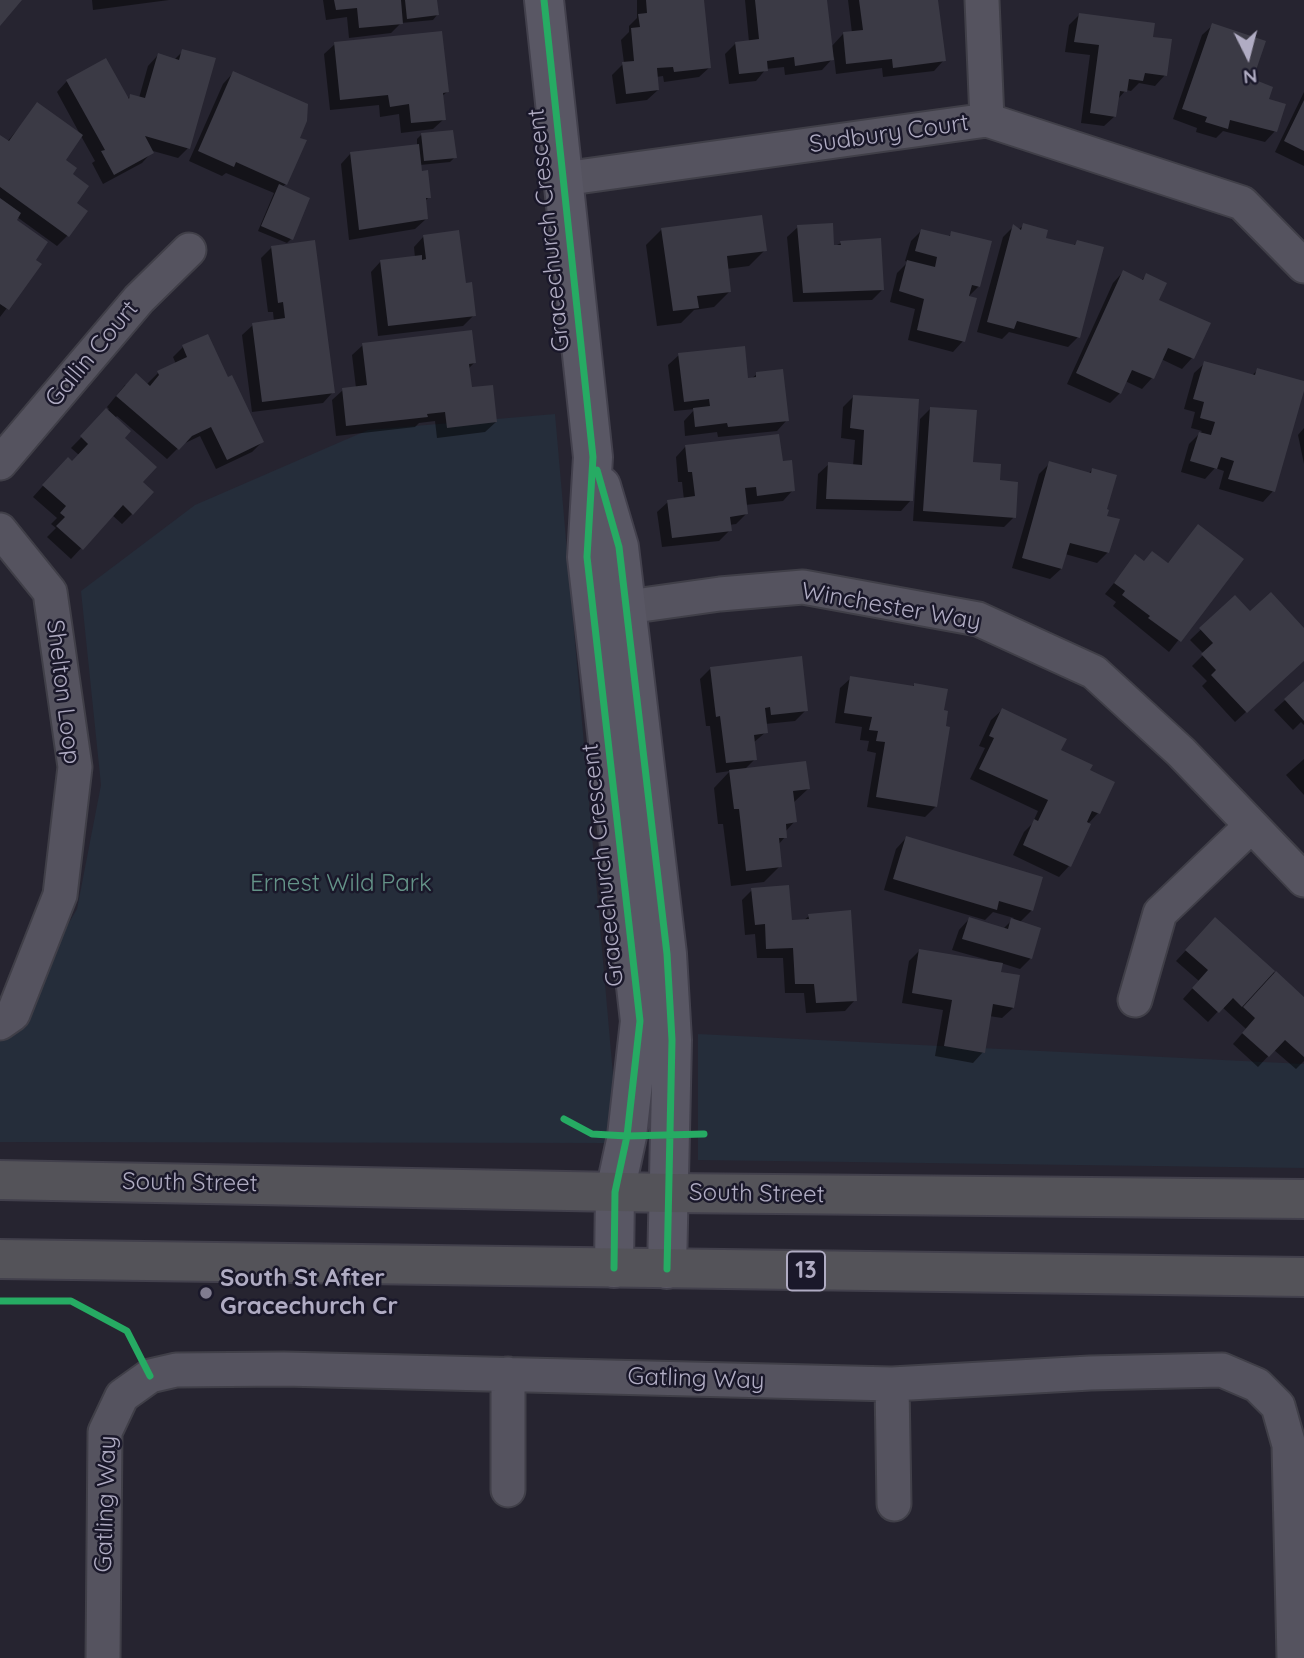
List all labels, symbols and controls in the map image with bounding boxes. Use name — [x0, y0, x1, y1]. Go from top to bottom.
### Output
north arrow — [1213, 21, 1283, 91]
text: N — [1242, 64, 1258, 90]
street label: Gracechurch Crescent — [522, 107, 576, 353]
street label: Sudbury Court — [808, 109, 970, 159]
street label: Gallin Court — [39, 295, 145, 413]
street label: Winchester Way — [799, 577, 983, 637]
street label: Shelton Loop — [40, 618, 86, 766]
street label: Gracechurch Crescent — [576, 742, 630, 988]
park label: Ernest Wild Park — [250, 870, 432, 898]
street label: South Street — [122, 1167, 258, 1199]
street label: South Street — [689, 1178, 825, 1210]
road number: 13 — [787, 1252, 825, 1290]
place label: South St After Gracechurch Cr — [220, 1265, 398, 1321]
marker: South St After Gracechurch Cr — [198, 1285, 214, 1301]
street label: Gatling Way — [627, 1362, 765, 1396]
street label: Gatling Way — [89, 1435, 123, 1573]

